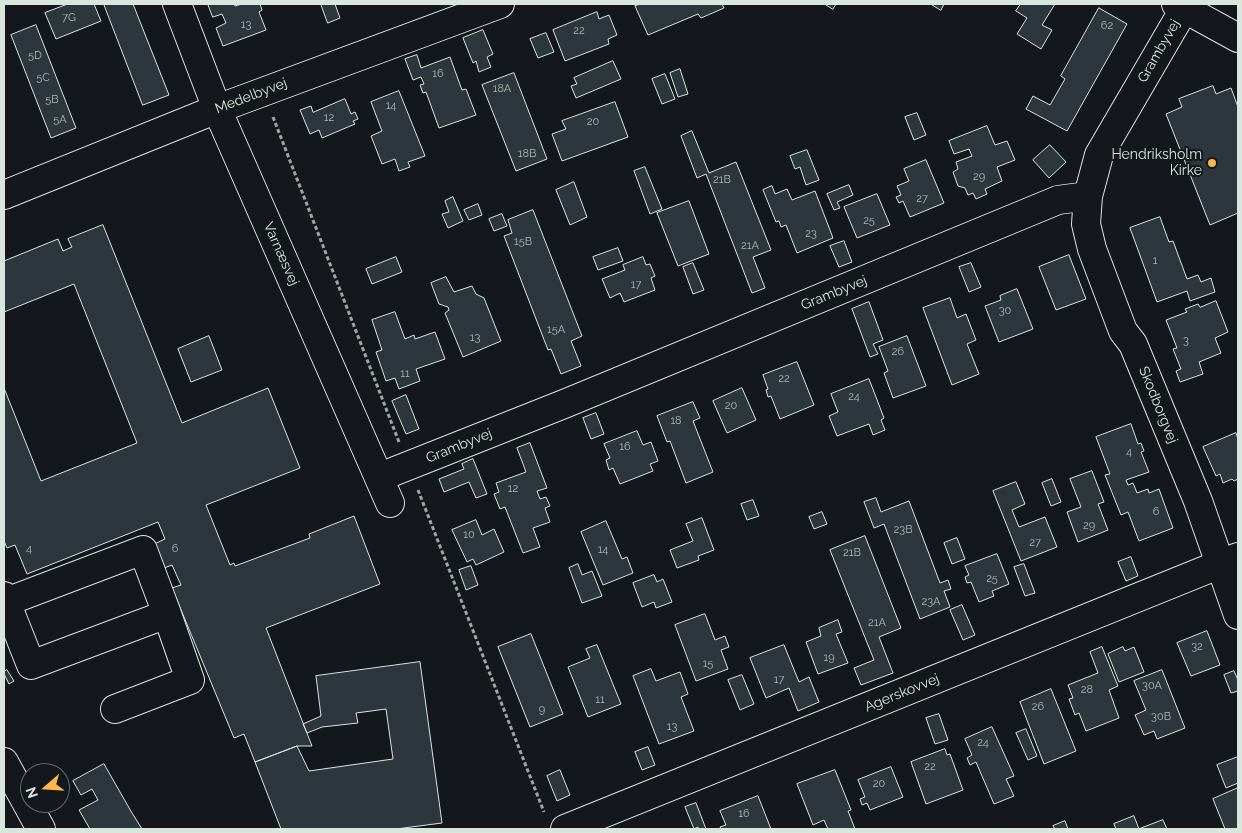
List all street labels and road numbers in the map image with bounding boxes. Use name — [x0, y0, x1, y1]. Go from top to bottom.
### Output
street label: Grambyvej — [1134, 17, 1184, 85]
street label: Medelbyvej — [213, 75, 289, 117]
street label: Varnæsvej — [260, 220, 302, 288]
street label: Grambyvej — [798, 272, 870, 314]
street label: Skodborgvej — [1135, 364, 1181, 446]
street label: Grambyvej — [423, 425, 495, 467]
street label: Agerskovvej — [862, 670, 942, 716]

